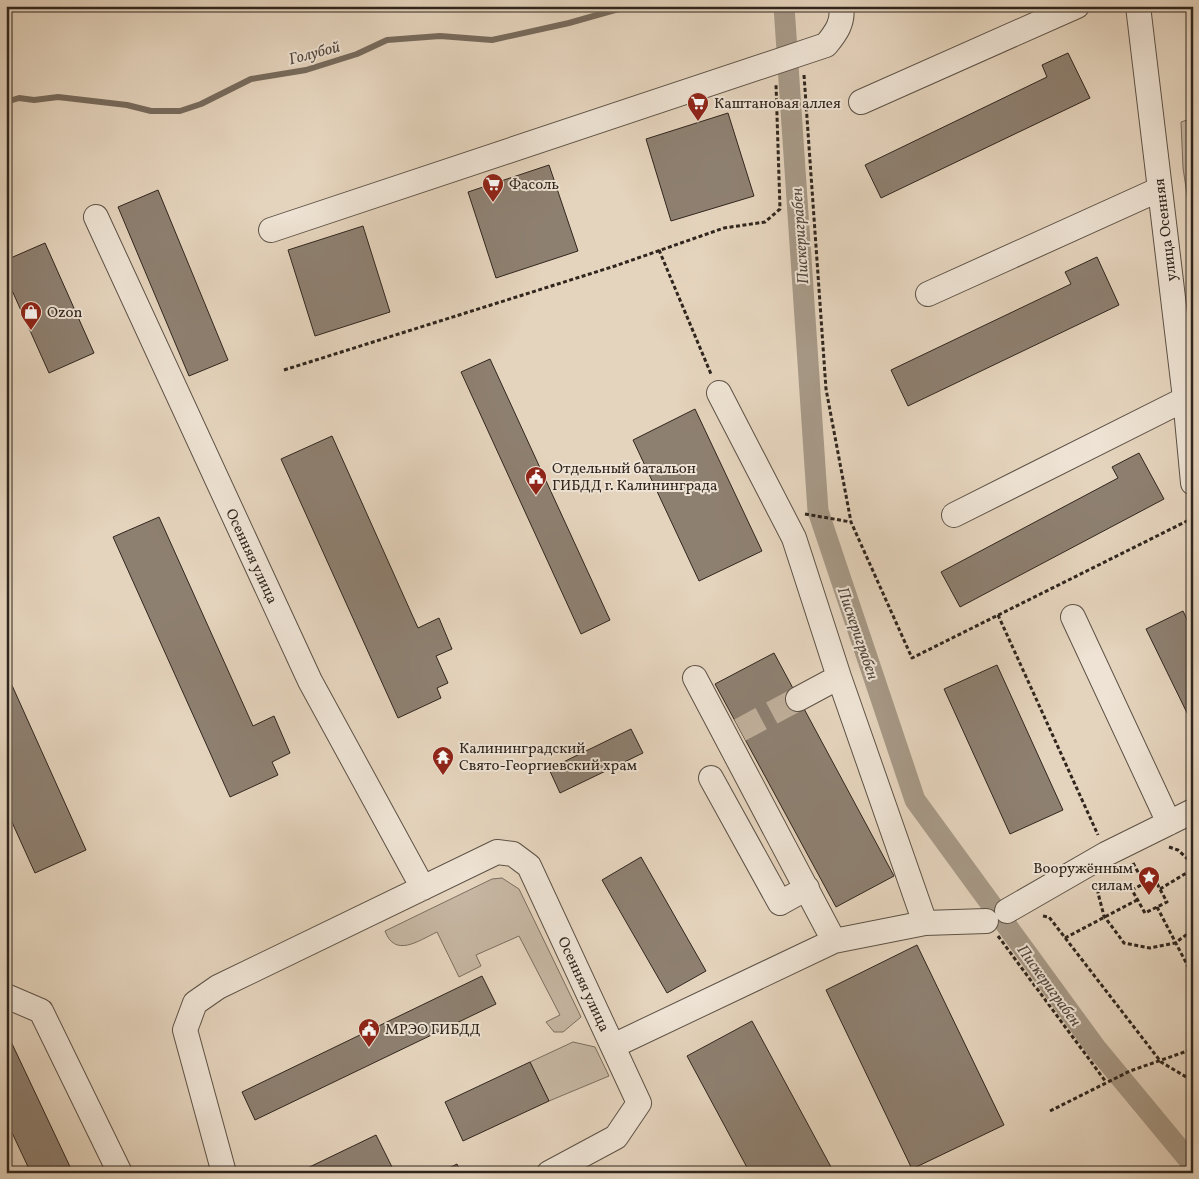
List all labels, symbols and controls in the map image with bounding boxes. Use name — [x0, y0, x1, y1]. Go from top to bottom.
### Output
water label: Голубой — [286, 37, 343, 71]
supermarket icon: Каштановая аллея — [686, 91, 710, 122]
place label: Каштановая аллея — [714, 94, 841, 115]
supermarket icon: Фасоль — [481, 172, 505, 203]
place label: Фасоль — [509, 175, 559, 196]
street label: улица Осенняя — [1150, 177, 1183, 282]
water label: Пискериграбен — [787, 187, 815, 285]
shop icon: Ozon — [19, 300, 43, 331]
place label: Ozon — [47, 303, 82, 324]
place label: Отдельный батальон ГИБДД г. Калининграда — [552, 459, 717, 497]
public building icon: Отдельный батальон ГИБДД г. Калининграда — [524, 465, 548, 496]
street label: Осенняя улица — [219, 506, 282, 608]
water label: Пискериграбен — [831, 584, 883, 683]
place label: Калининградский Свято-Георгиевский храм — [459, 739, 637, 777]
temple icon: Калининградский Свято-Георгиевский храм — [431, 745, 455, 776]
place label: Вооружённым силам — [1033, 859, 1133, 897]
place icon: Вооружённым силам — [1137, 865, 1161, 896]
street label: Осенняя улица — [551, 934, 614, 1036]
water label: Пискериграбен — [1011, 941, 1086, 1032]
public building icon: МРЭО ГИБДД — [357, 1017, 381, 1048]
place label: МРЭО ГИБДД — [385, 1020, 481, 1041]

